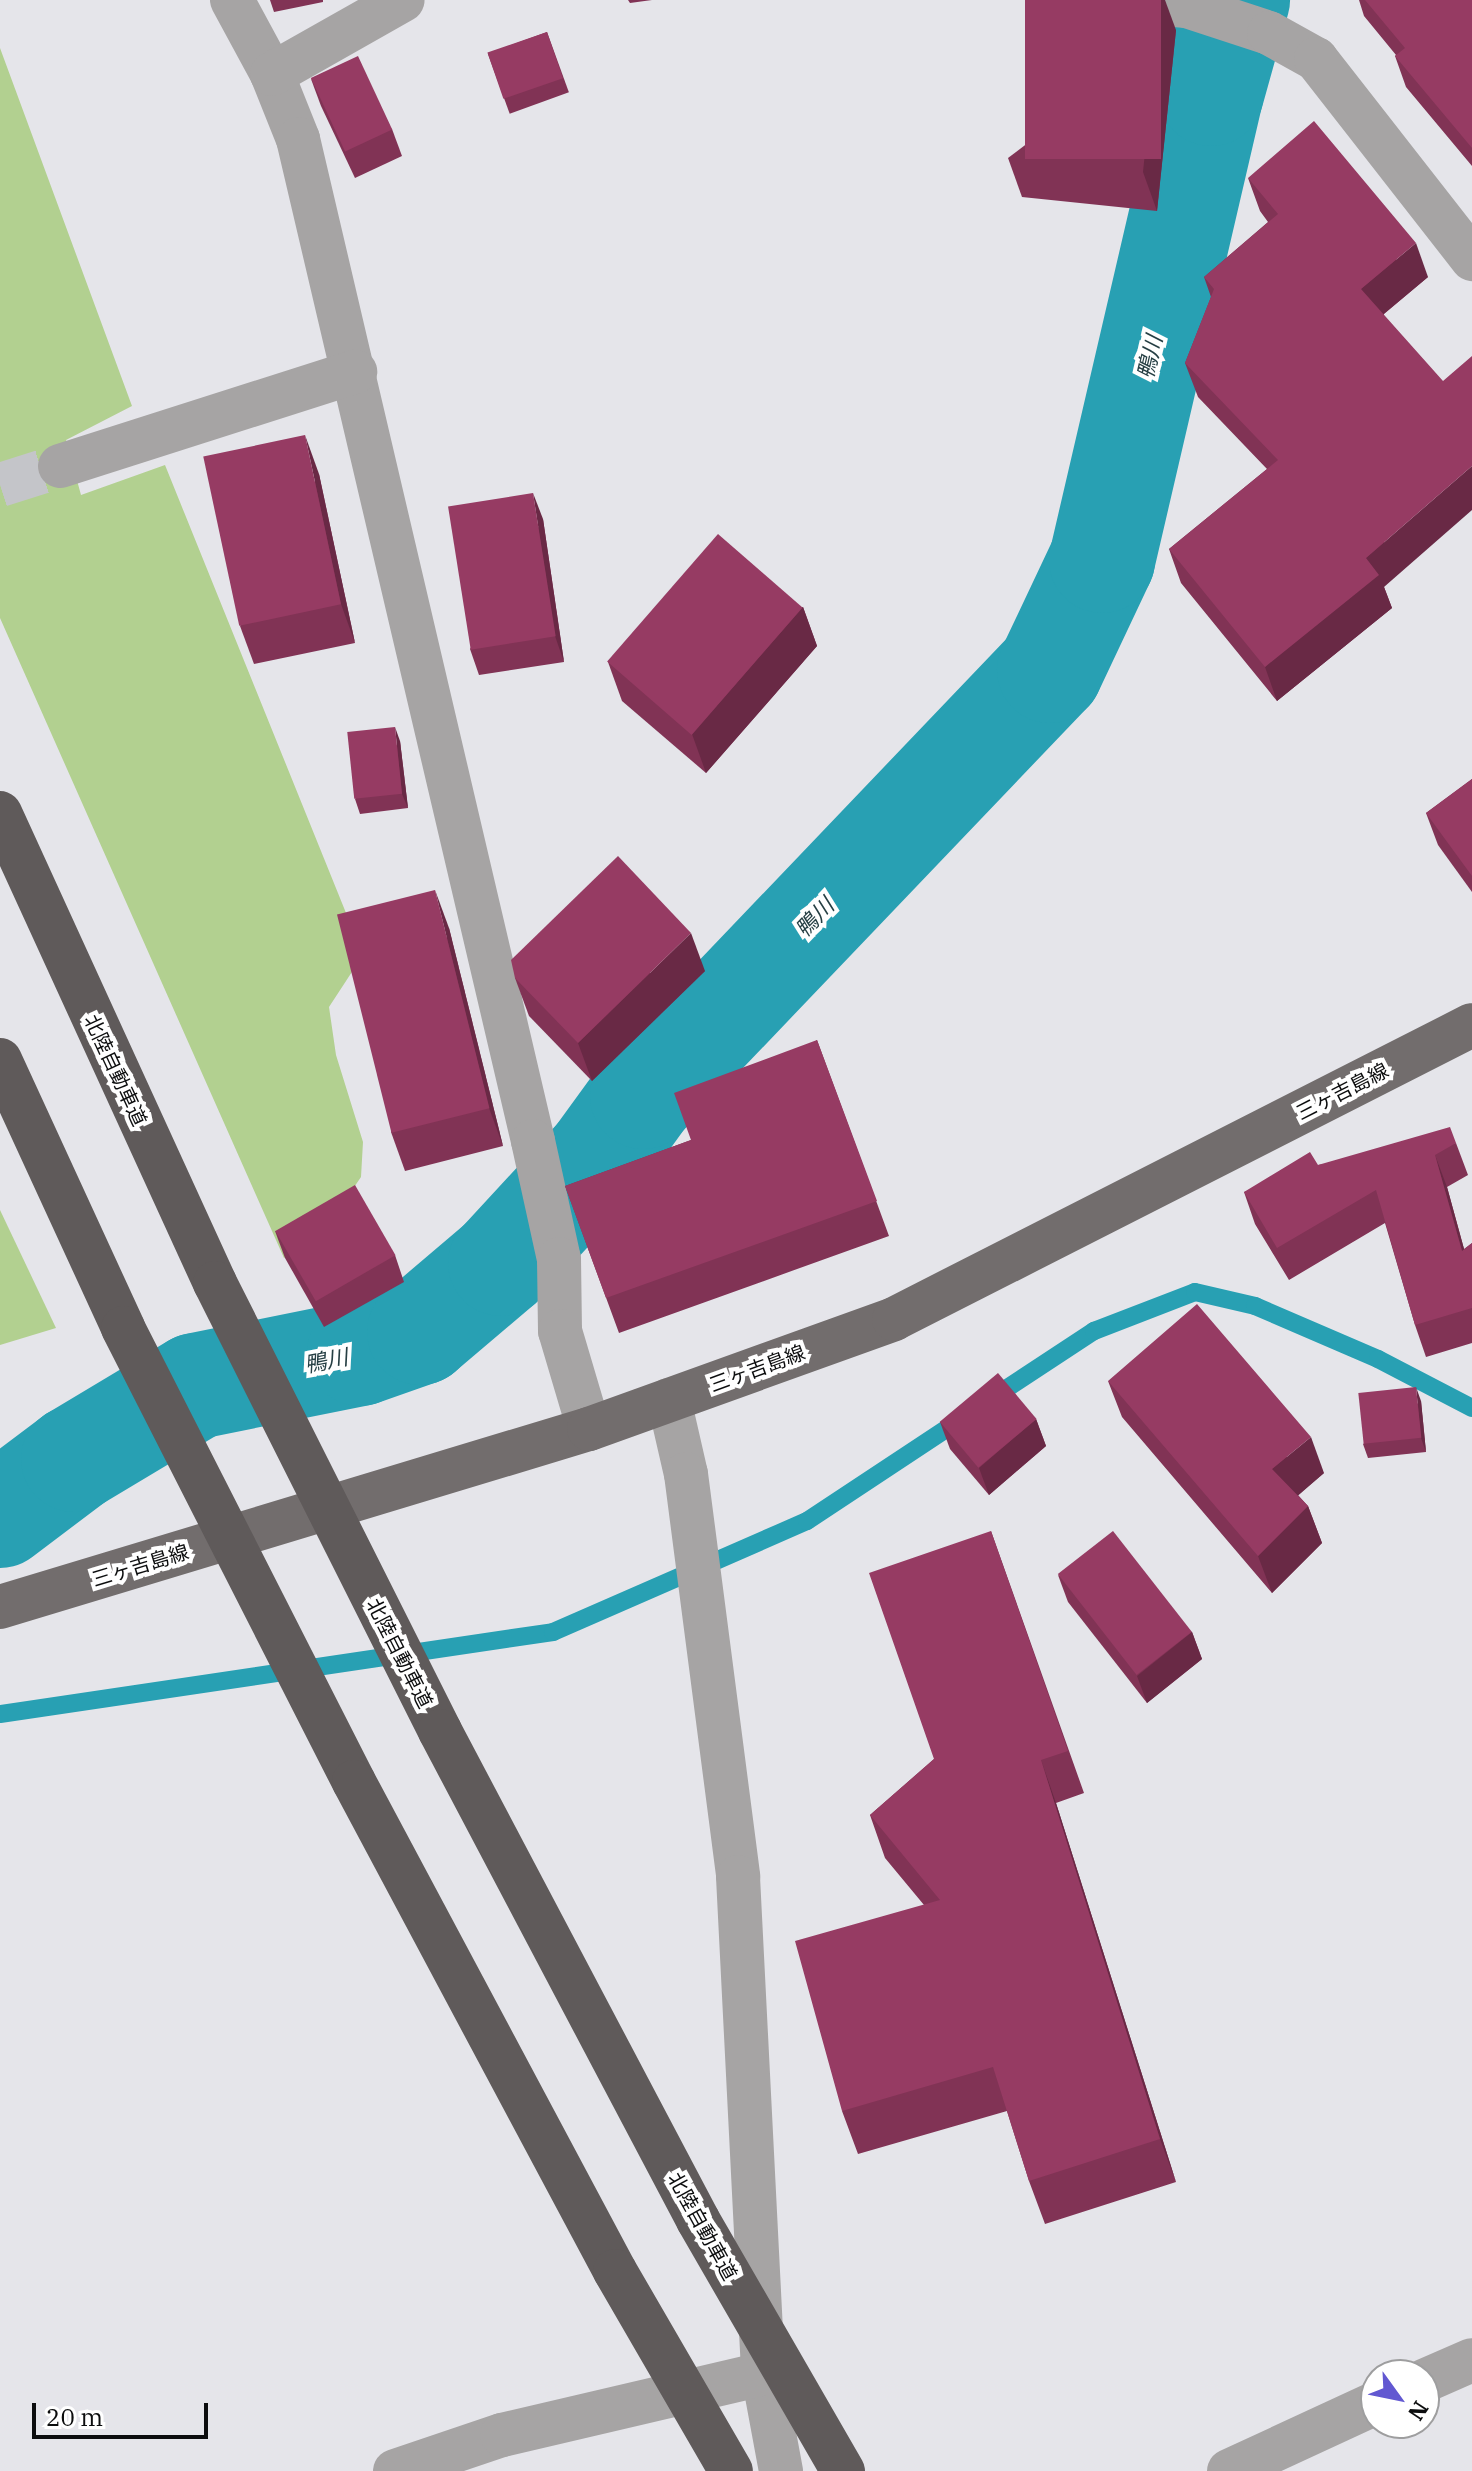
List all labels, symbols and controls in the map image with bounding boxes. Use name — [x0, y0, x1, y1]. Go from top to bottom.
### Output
water label: 鴨川 — [1131, 333, 1167, 381]
water label: 鴨川 — [789, 892, 839, 942]
street label: 北陸自動車道 — [80, 1011, 152, 1129]
street label: 三ヶ吉島線 — [1292, 1058, 1392, 1124]
street label: 三ヶ吉島線 — [706, 1340, 808, 1396]
water label: 鴨川 — [302, 1343, 350, 1377]
street label: 三ヶ吉島線 — [89, 1539, 191, 1591]
street label: 北陸自動車道 — [362, 1594, 438, 1712]
street label: 北陸自動車道 — [663, 2168, 743, 2284]
north arrow — [1360, 2359, 1440, 2439]
scale bar — [36, 2387, 212, 2437]
text: N — [1402, 2396, 1436, 2426]
text: 20 m — [46, 2401, 103, 2433]

